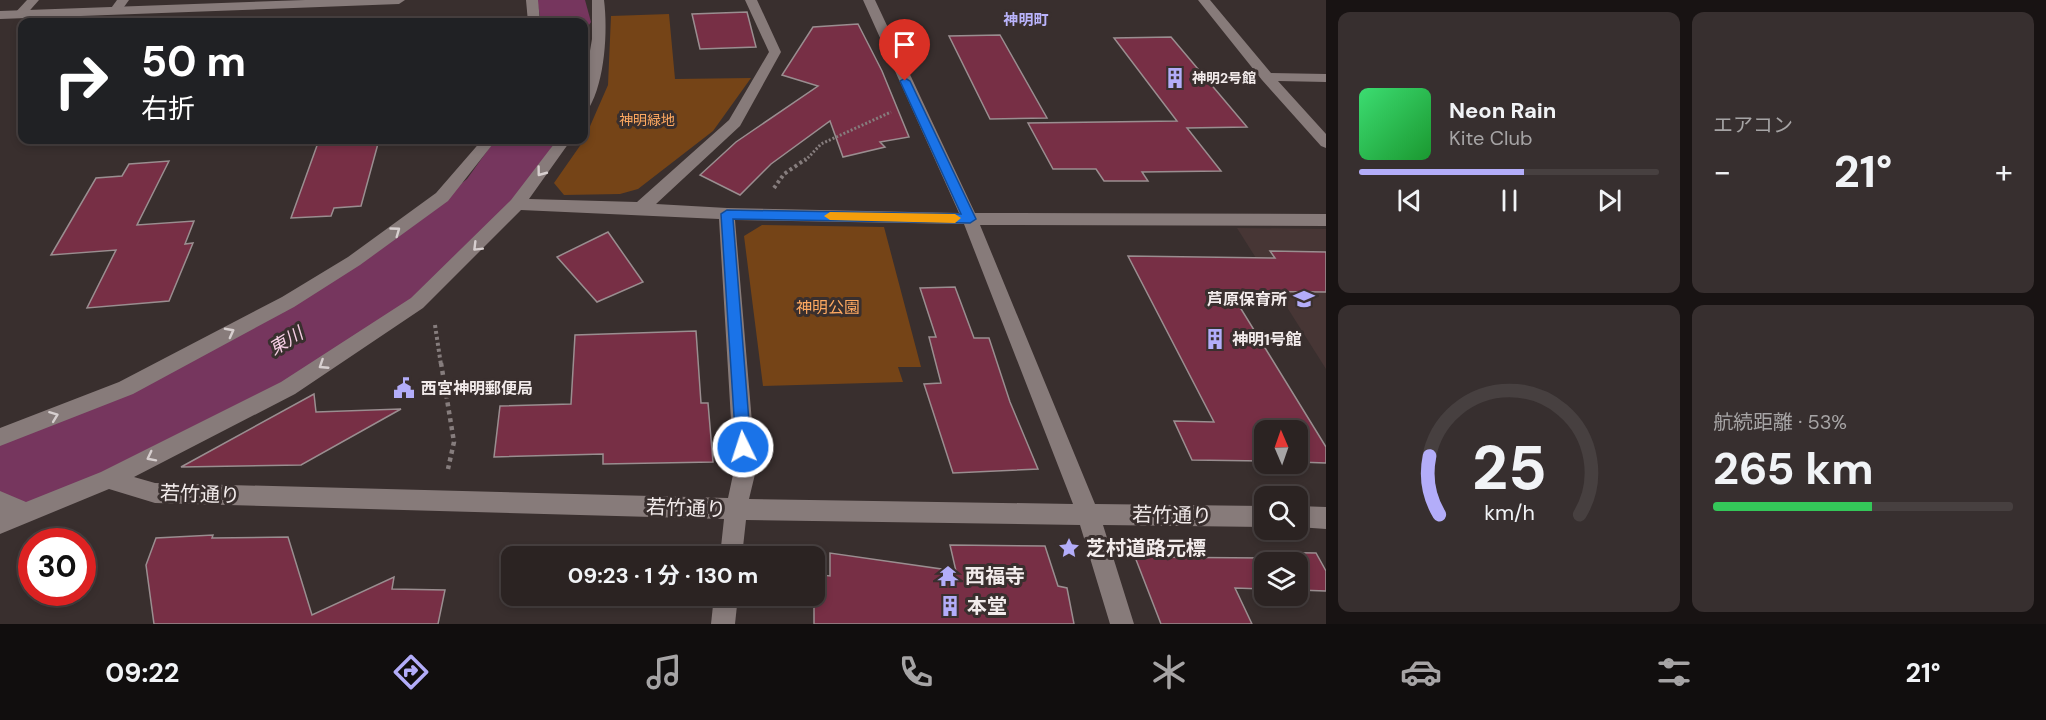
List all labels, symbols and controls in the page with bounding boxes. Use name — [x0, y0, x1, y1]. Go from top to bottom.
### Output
district label: 神明町 — [1002, 10, 1049, 30]
pin — [879, 19, 930, 81]
icon: arrive — [888, 28, 921, 61]
text: 50 m — [141, 34, 246, 89]
icon: right — [42, 42, 120, 120]
building icon: 神明2号館 — [1163, 66, 1187, 90]
place label: 神明2号館 — [1192, 69, 1256, 87]
text: 右折 — [141, 91, 195, 126]
text: Neon Rain — [1449, 96, 1556, 125]
park label: 神明緑地 — [619, 111, 675, 129]
text: エアコン — [1713, 112, 1793, 138]
text: Kite Club — [1449, 125, 1533, 151]
text: 21° — [1834, 142, 1892, 201]
text: − — [1713, 150, 1731, 193]
text: + — [1995, 150, 2013, 193]
one-way arrow — [538, 166, 549, 177]
icon: previous — [1393, 184, 1426, 217]
icon: pause — [1493, 184, 1526, 217]
icon: next — [1593, 184, 1626, 217]
one-way arrow — [390, 227, 401, 238]
one-way arrow — [473, 239, 484, 250]
school or university icon: 芦原保育所 — [1292, 287, 1316, 311]
place label: 芦原保育所 — [1207, 289, 1287, 310]
park label: 神明公園 — [796, 297, 860, 318]
water label: 東川 — [264, 320, 309, 361]
building icon: 神明1号館 — [1203, 327, 1227, 351]
one-way arrow — [224, 328, 235, 339]
place label: 神明1号館 — [1232, 329, 1302, 350]
one-way arrow — [318, 358, 329, 369]
public building icon: 西宮神明郵便局 — [392, 376, 416, 400]
place label: 西宮神明郵便局 — [421, 378, 533, 399]
text: 航続距離 · 53% — [1713, 409, 1847, 435]
one-way arrow — [48, 411, 59, 423]
position arrow — [711, 415, 775, 479]
north arrow — [1254, 420, 1308, 474]
map controls — [1254, 420, 1308, 606]
text: 25 — [1472, 427, 1546, 508]
text: 265 km — [1713, 439, 1874, 498]
one-way arrow — [147, 450, 158, 462]
street label: 若竹通り — [160, 480, 240, 508]
button: search — [1254, 486, 1308, 540]
street label: 若竹通り — [646, 494, 726, 522]
text: km/h — [1484, 500, 1534, 528]
street label: 若竹通り — [1132, 501, 1212, 529]
speed limit sign: 30 — [18, 528, 96, 606]
place label: 芝村道路元標 — [1086, 535, 1206, 561]
place icon: 芝村道路元標 — [1057, 536, 1081, 560]
button: layers — [1254, 552, 1308, 606]
text: 09:23 · 1 分 · 130 m — [568, 561, 758, 590]
place label: 西福寺 — [965, 563, 1025, 589]
temple icon: 西福寺 — [936, 564, 960, 588]
place label: 本堂 — [967, 593, 1007, 619]
building icon: 本堂 — [938, 594, 962, 618]
icon: directions — [390, 651, 432, 693]
icon: music — [643, 651, 685, 693]
icon: phone — [895, 651, 937, 693]
icon: climate — [1148, 651, 1190, 693]
icon: car — [1400, 651, 1442, 693]
icon: filters — [1653, 651, 1695, 693]
text: 09:22 — [105, 655, 179, 690]
text: 21° — [1905, 655, 1941, 690]

